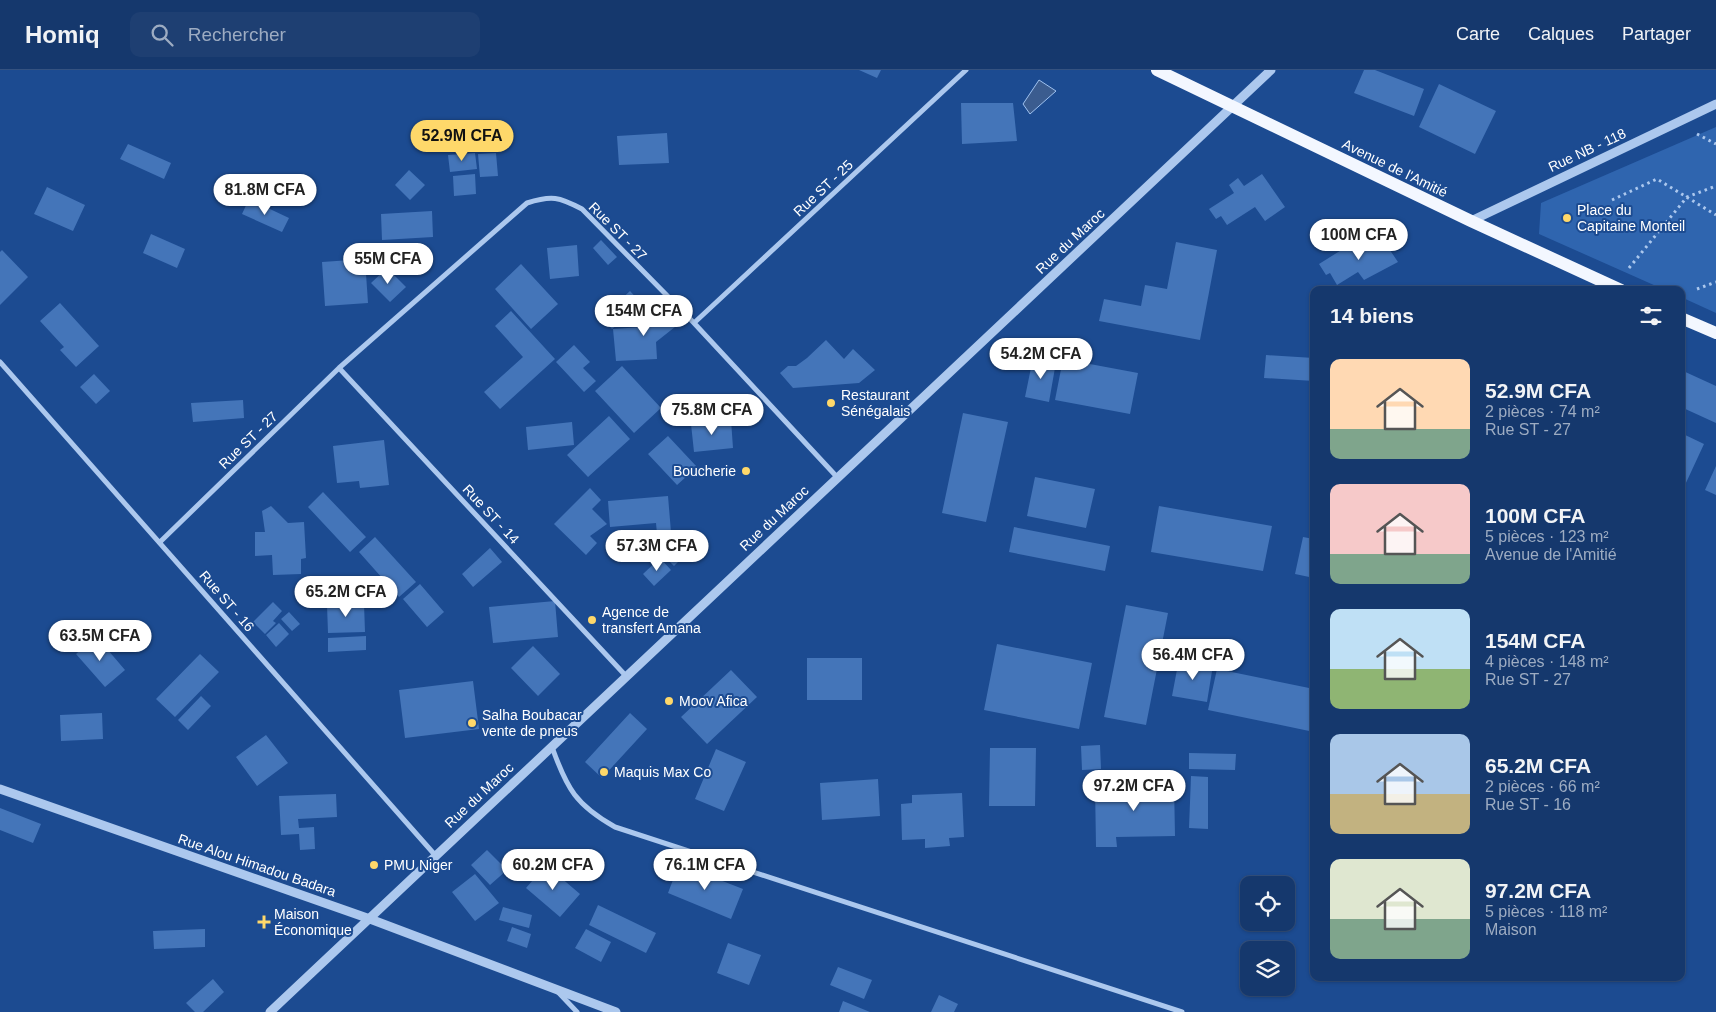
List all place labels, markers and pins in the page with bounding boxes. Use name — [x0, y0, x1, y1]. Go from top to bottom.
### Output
pin: 52.9M CFA — [405, 119, 519, 162]
pin: 81.8M CFA — [208, 174, 322, 216]
place label: Place du Capitaine Monteil — [1577, 202, 1685, 234]
marker: Place du Capitaine Monteil — [1561, 212, 1573, 224]
pin: 100M CFA — [1307, 218, 1411, 261]
pin: 55M CFA — [342, 242, 434, 285]
pin: 154M CFA — [592, 294, 696, 337]
pin: 54.2M CFA — [984, 338, 1098, 380]
place label: Restaurant Sénégalais — [841, 387, 910, 419]
pin: 75.8M CFA — [655, 394, 769, 436]
marker: Restaurant Sénégalais — [825, 397, 837, 409]
place label: Boucherie — [673, 463, 736, 479]
marker: Boucherie — [740, 465, 752, 477]
pin: 57.3M CFA — [600, 530, 714, 572]
pin: 65.2M CFA — [289, 576, 403, 618]
place label: Agence de transfert Amana — [602, 604, 701, 636]
marker: Agence de transfert Amana — [586, 614, 598, 626]
pin: 63.5M CFA — [43, 620, 157, 662]
pin: 56.4M CFA — [1136, 638, 1250, 681]
place label: Moov Afica — [679, 693, 748, 709]
marker: Moov Afica — [663, 695, 675, 707]
place label: Salha Boubacar vente de pneus — [482, 707, 582, 739]
marker: Salha Boubacar vente de pneus — [466, 717, 478, 729]
place label: Maquis Max Co — [614, 764, 711, 780]
marker: Maquis Max Co — [598, 766, 610, 778]
pin: 97.2M CFA — [1077, 770, 1191, 812]
pin: 60.2M CFA — [496, 848, 610, 891]
pin: 76.1M CFA — [648, 848, 762, 891]
place label: PMU Niger — [384, 857, 453, 873]
marker: PMU Niger — [368, 859, 380, 871]
place label: Maison Économique — [274, 906, 352, 938]
marker: Maison Économique — [258, 916, 270, 928]

